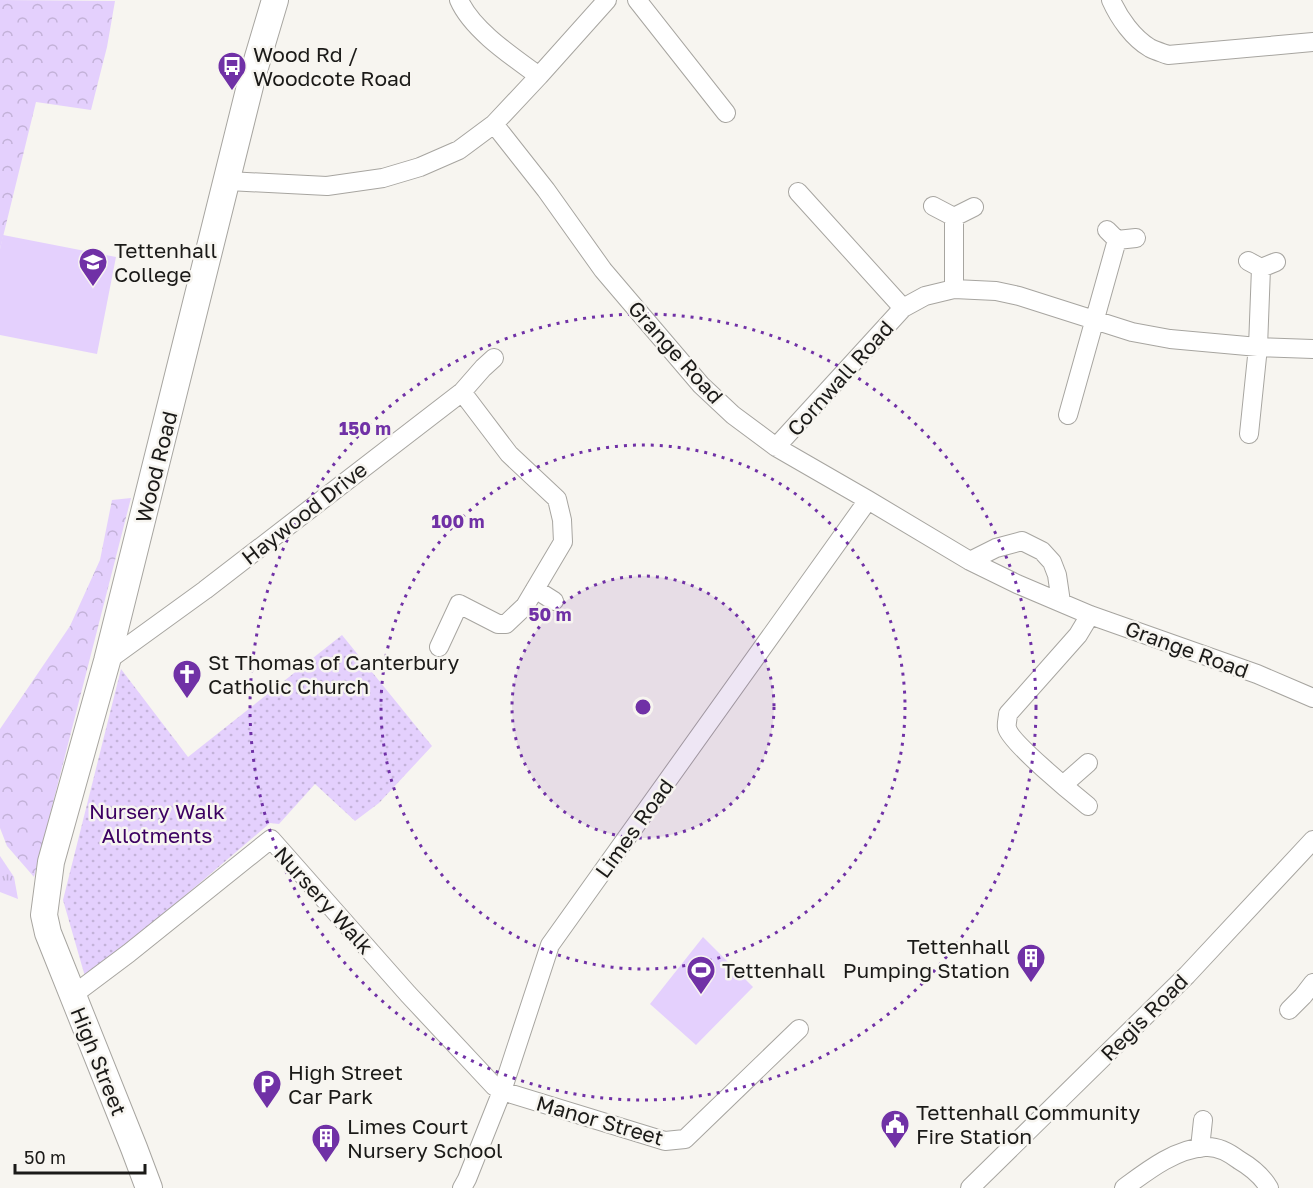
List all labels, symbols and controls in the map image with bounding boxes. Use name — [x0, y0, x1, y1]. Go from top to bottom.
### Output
place label: Wood Rd / Woodcote Road — [253, 41, 412, 91]
bus stop icon: Wood Rd / Woodcote Road — [216, 50, 248, 92]
place label: Tettenhall College — [114, 237, 217, 287]
school or university icon: Tettenhall College — [77, 246, 109, 288]
street label: Grange Road — [623, 295, 729, 409]
street label: Cornwall Road — [781, 315, 899, 441]
street label: Wood Road — [130, 408, 182, 526]
text: 150 m — [339, 417, 391, 439]
street label: Haywood Drive — [236, 456, 372, 570]
text: 100 m — [432, 510, 484, 532]
text: 50 m — [529, 603, 571, 625]
street label: Grange Road — [1122, 615, 1252, 683]
place label: St Thomas of Canterbury Catholic Church — [208, 649, 459, 699]
church icon: St Thomas of Canterbury Catholic Church — [171, 658, 203, 700]
centre of rings — [633, 697, 653, 717]
street label: Limes Road — [589, 773, 679, 883]
park label: Nursery Walk Allotments — [89, 798, 225, 848]
street label: Nursery Walk — [269, 841, 379, 959]
place label: Tettenhall Pumping Station — [843, 933, 1010, 983]
building icon: Tettenhall Pumping Station — [1015, 942, 1047, 984]
sports icon: Tettenhall — [685, 954, 717, 996]
place label: Tettenhall — [722, 957, 825, 983]
street label: Regis Road — [1095, 968, 1193, 1066]
street label: High Street — [65, 1003, 133, 1119]
place label: High Street Car Park — [288, 1059, 403, 1109]
parking icon: High Street Car Park — [251, 1068, 283, 1110]
street label: Manor Street — [533, 1089, 667, 1151]
place label: Tettenhall Community Fire Station — [916, 1099, 1141, 1149]
public building icon: Tettenhall Community Fire Station — [879, 1108, 911, 1150]
place label: Limes Court Nursery School — [347, 1113, 503, 1163]
building icon: Limes Court Nursery School — [310, 1122, 342, 1164]
scale bar — [15, 1137, 146, 1175]
text: 50 m — [24, 1146, 66, 1168]

